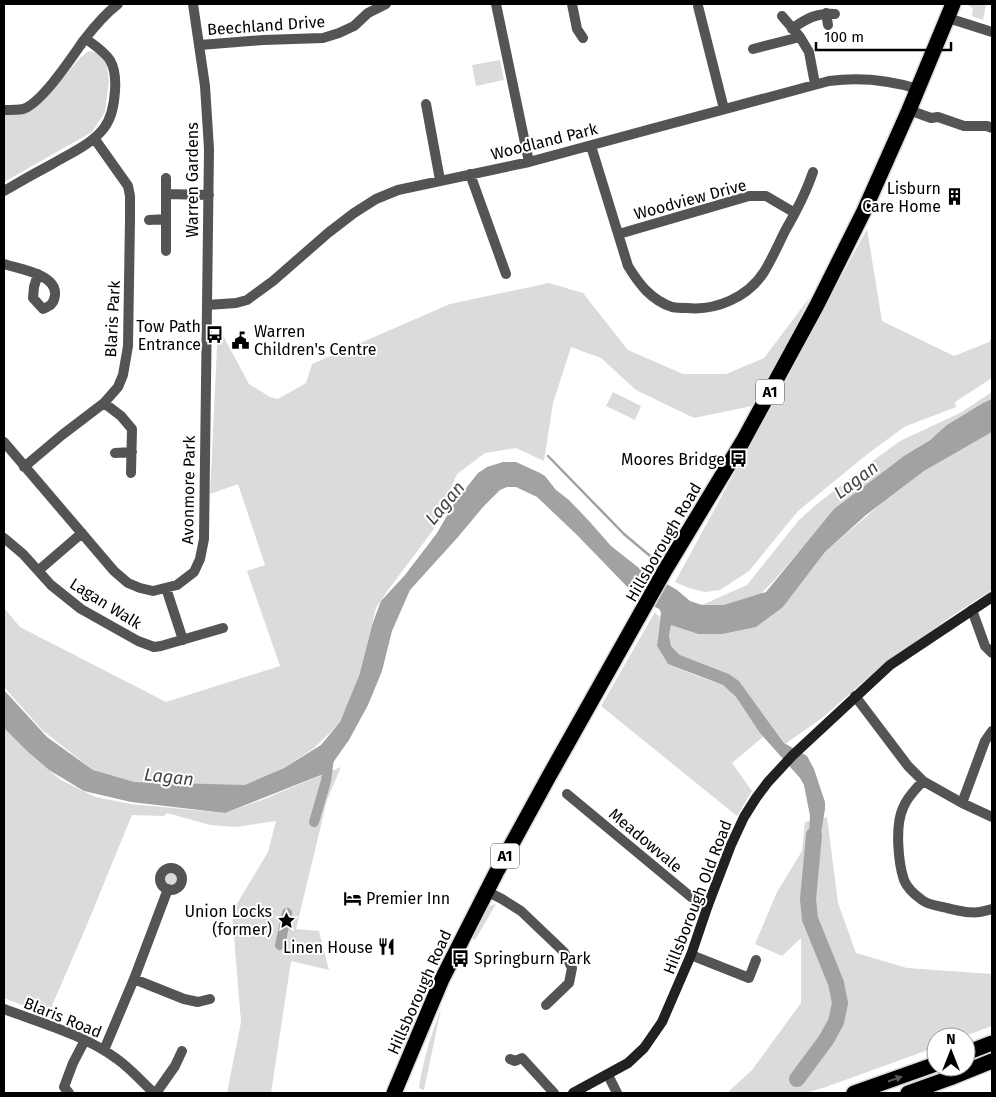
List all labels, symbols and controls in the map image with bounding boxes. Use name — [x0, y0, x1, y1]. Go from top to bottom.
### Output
street label: Beechland Drive — [206, 12, 326, 39]
scale bar — [816, 20, 951, 52]
text: 100 m — [824, 28, 864, 46]
street label: Woodland Park — [489, 119, 600, 164]
street label: Warren Gardens — [183, 122, 202, 238]
street label: Woodview Drive — [632, 175, 748, 224]
place label: Lisburn Care Home — [862, 179, 941, 216]
building icon: Lisburn Care Home — [945, 187, 965, 207]
street label: Blaris Park — [101, 279, 124, 358]
place label: Tow Path Entrance — [136, 317, 201, 354]
place label: Warren Children's Centre — [254, 322, 376, 359]
bus stop icon: Tow Path Entrance — [205, 325, 225, 345]
public building icon: Warren Children's Centre — [230, 330, 250, 350]
road number: A1 — [756, 380, 784, 404]
street label: Avonmore Park — [178, 435, 199, 545]
bus stop icon: Moores Bridge — [729, 449, 749, 469]
place label: Moores Bridge — [621, 450, 725, 469]
water label: Lagan — [830, 456, 882, 504]
water label: Lagan — [421, 477, 469, 529]
street label: Hillsborough Road — [622, 479, 705, 605]
street label: Lagan Walk — [66, 574, 146, 633]
water label: Lagan — [143, 763, 195, 791]
street label: Meadowvale — [605, 804, 686, 876]
street label: Hillsborough Old Road — [659, 817, 736, 977]
road number: A1 — [491, 844, 519, 868]
hotel icon: Premier Inn — [342, 888, 362, 908]
place label: Premier Inn — [366, 889, 450, 908]
place label: Union Locks (former) — [184, 902, 272, 939]
place icon: Union Locks (former) — [276, 910, 296, 930]
street label: Hillsborough Road — [383, 927, 455, 1057]
restaurant icon: Linen House — [377, 937, 397, 957]
place label: Linen House — [283, 938, 373, 957]
bus stop icon: Springburn Park — [450, 948, 470, 968]
place label: Springburn Park — [474, 949, 592, 968]
street label: Blaris Road — [21, 993, 105, 1042]
north arrow — [926, 1027, 976, 1077]
text: N — [946, 1031, 956, 1048]
one-way arrow — [888, 1075, 903, 1083]

